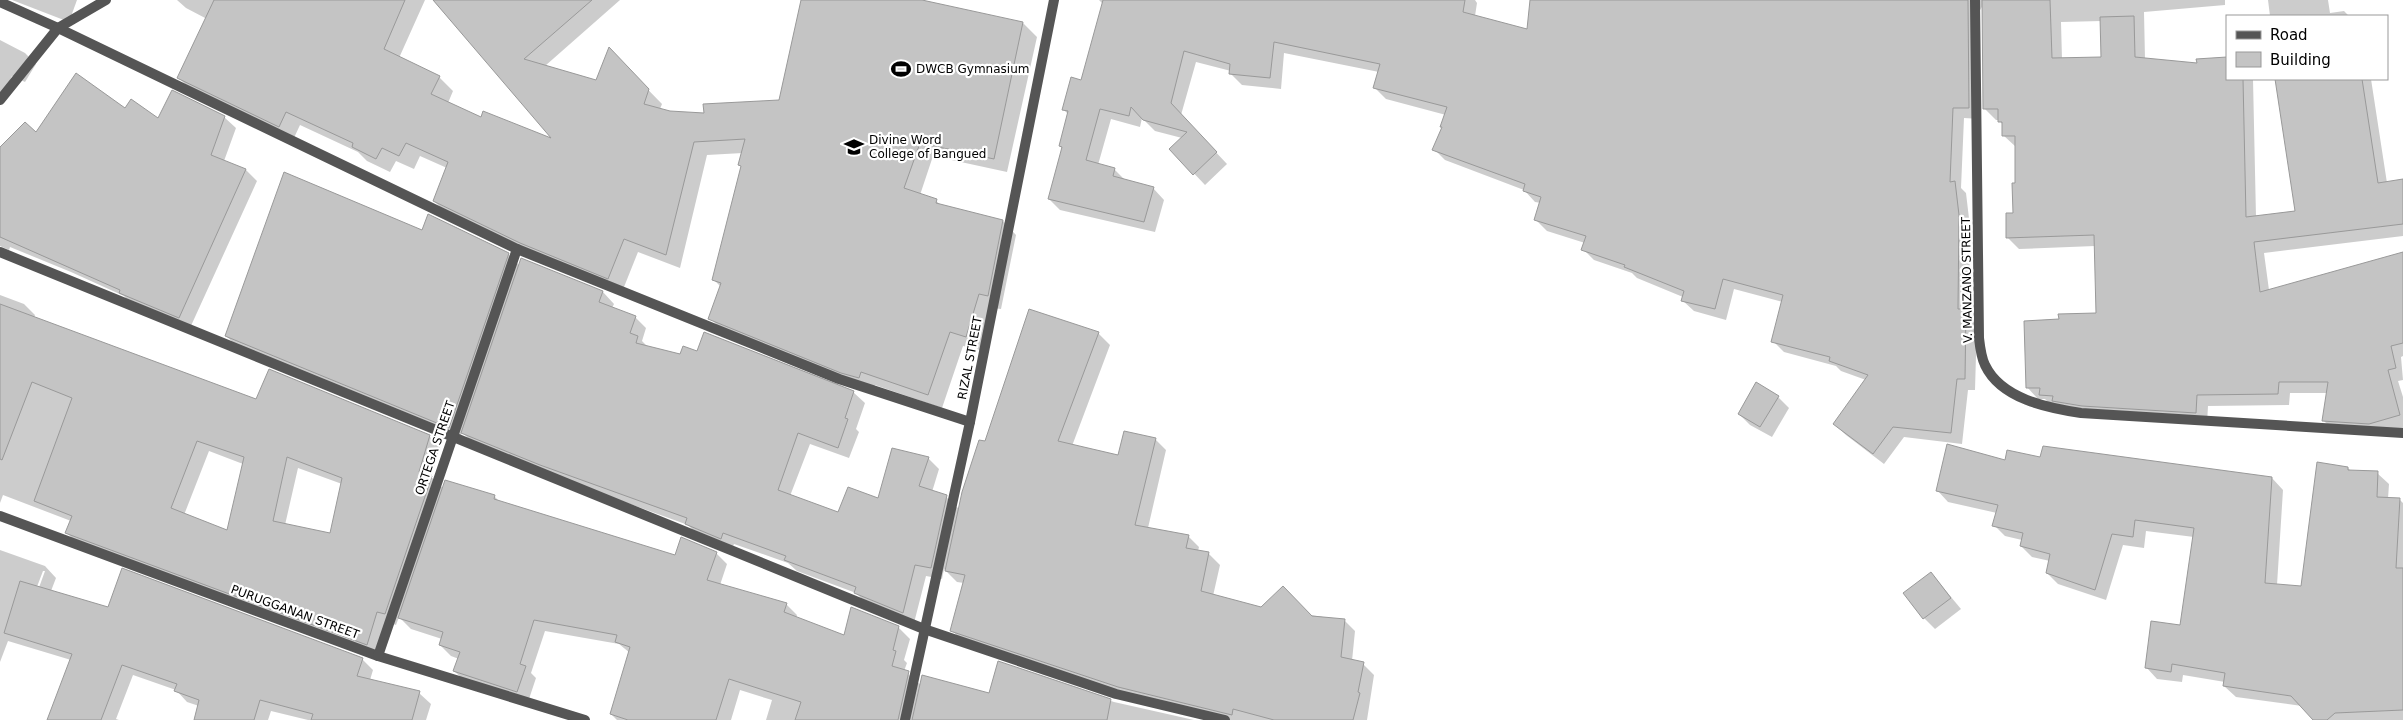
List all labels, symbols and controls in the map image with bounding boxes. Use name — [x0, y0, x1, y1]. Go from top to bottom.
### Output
legend — [2226, 15, 2388, 80]
text: Road — [2270, 26, 2308, 44]
text: Building — [2270, 51, 2331, 69]
sports icon: DWCB Gymnasium — [890, 58, 912, 80]
place label: DWCB Gymnasium — [916, 62, 1029, 76]
place label: Divine Word College of Bangued — [869, 133, 986, 161]
school or university icon: Divine Word College of Bangued — [843, 136, 865, 158]
street label: V. MANZANO STREET — [1959, 216, 1975, 343]
street label: RIZAL STREET — [955, 314, 985, 401]
street label: ORTEGA STREET — [412, 398, 458, 497]
street label: PURUGGANAN STREET — [229, 582, 362, 642]

